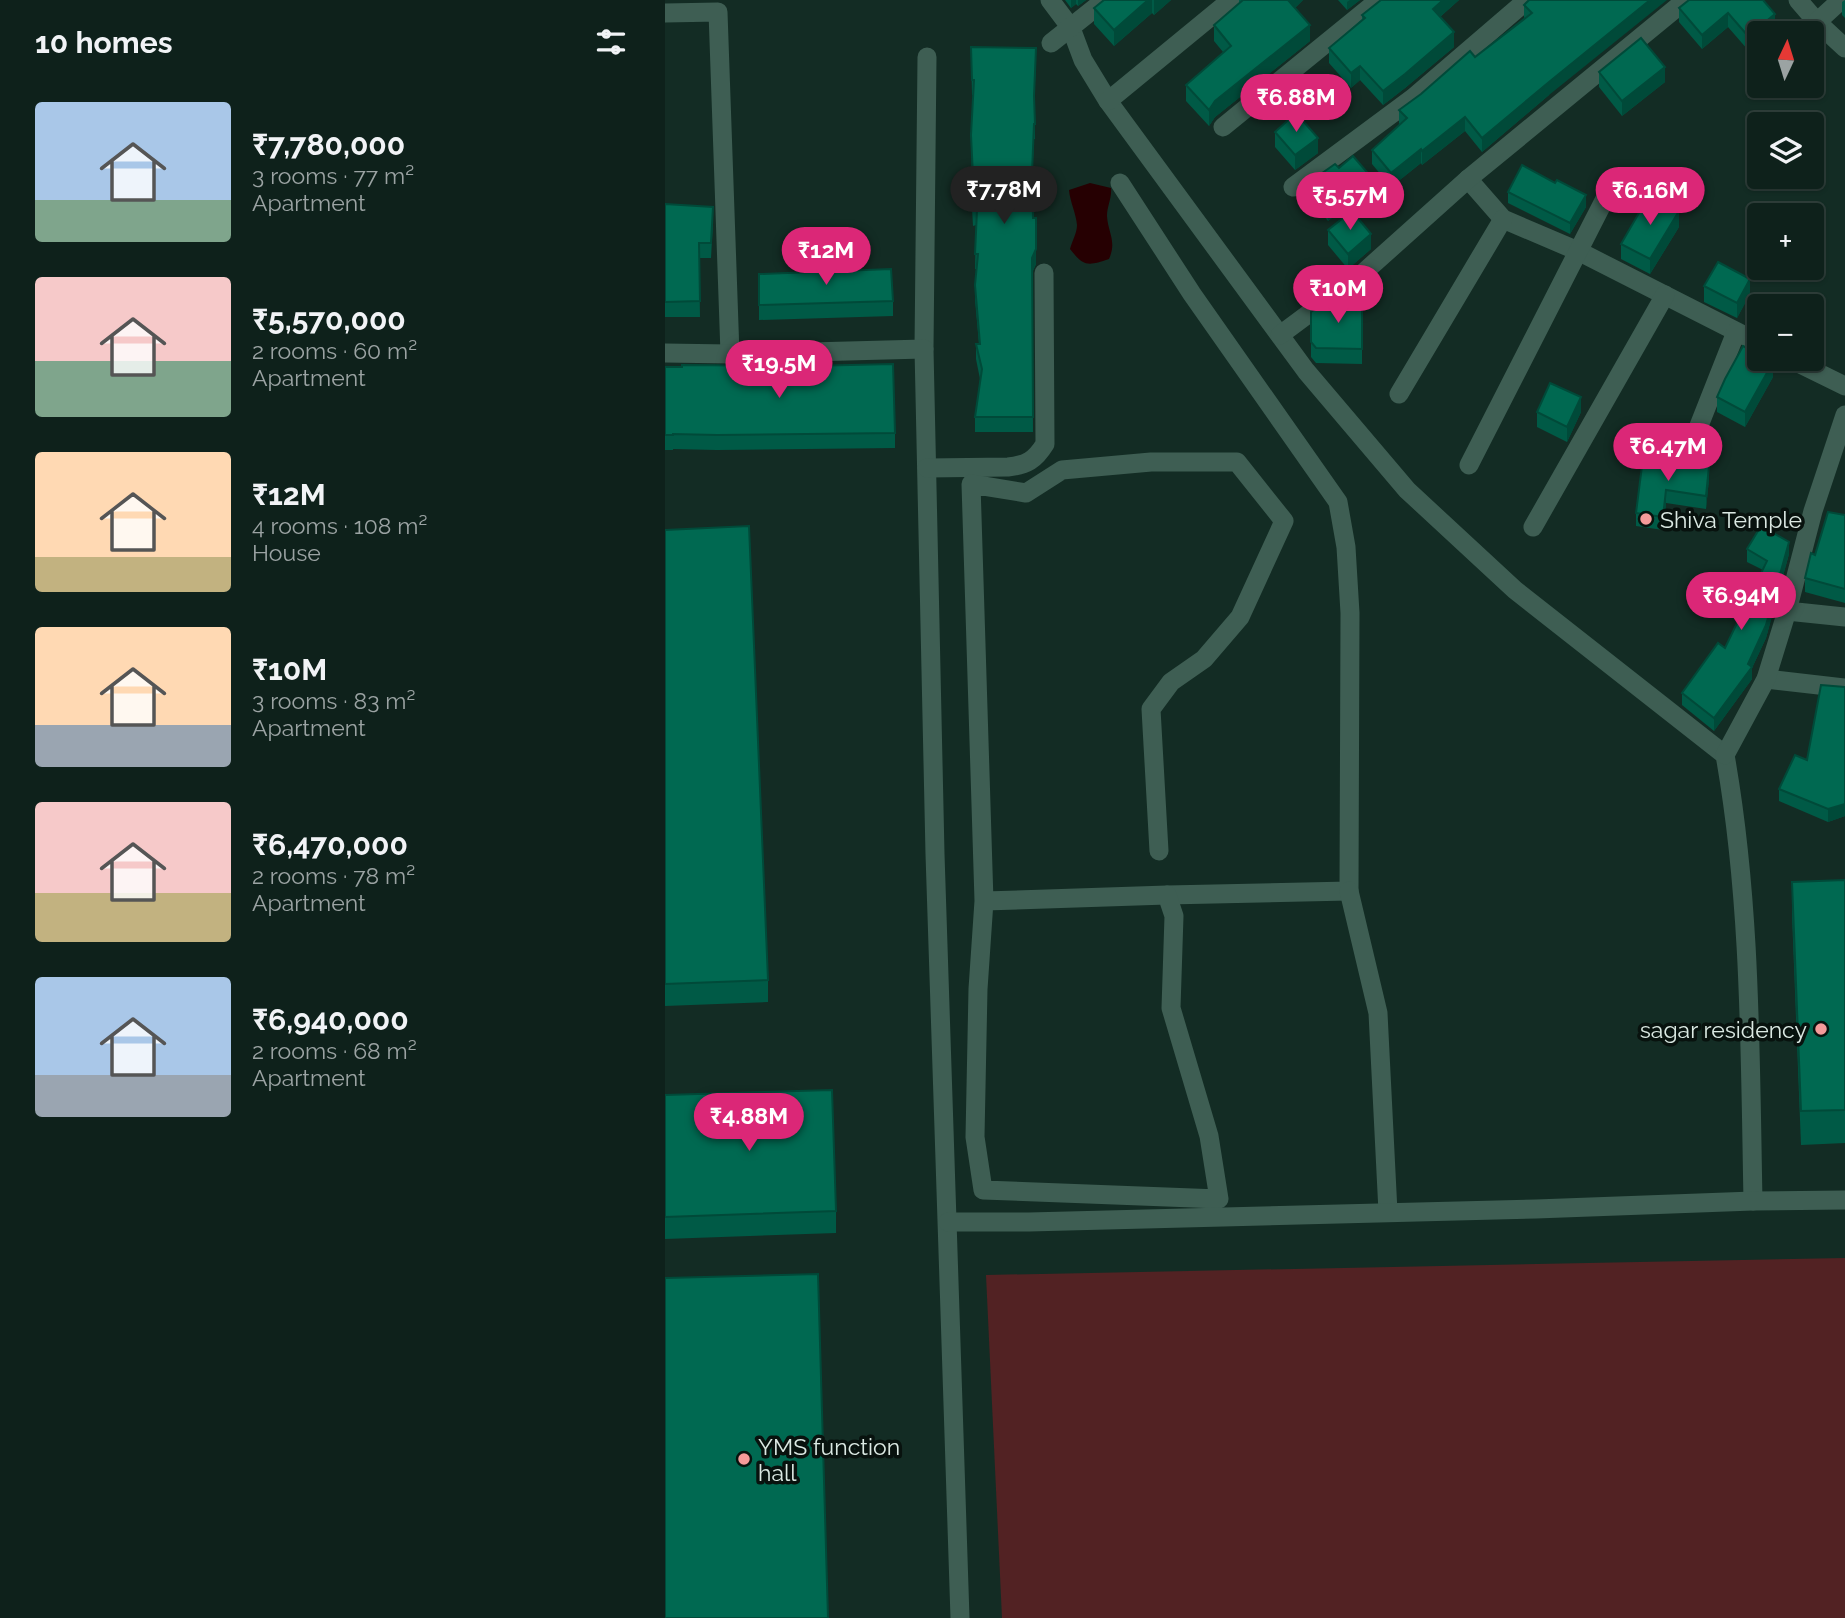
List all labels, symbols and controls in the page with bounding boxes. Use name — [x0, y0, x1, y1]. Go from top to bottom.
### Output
north arrow — [1747, 21, 1823, 98]
map controls — [1747, 21, 1824, 371]
icon: filters — [592, 23, 630, 61]
text: 10 homes — [35, 25, 172, 60]
pin: ₹6.88M — [1239, 74, 1353, 134]
text: ₹6.88M — [1256, 83, 1336, 110]
button: layers — [1747, 112, 1824, 189]
text: ₹7,780,000 — [252, 127, 405, 162]
icon: home — [91, 130, 175, 214]
text: 3 rooms · 77 m² — [252, 162, 414, 189]
pin: ₹7.78M — [947, 166, 1061, 226]
pin: ₹6.16M — [1593, 168, 1707, 227]
pin: ₹5.57M — [1293, 173, 1407, 232]
text: ₹7.78M — [966, 175, 1042, 202]
text: ₹6.16M — [1612, 176, 1688, 203]
text: ₹5.57M — [1312, 181, 1388, 208]
text: Apartment — [252, 189, 366, 216]
button: + — [1747, 203, 1824, 280]
pin: ₹12M — [785, 228, 867, 287]
text: ₹12M — [798, 236, 854, 263]
pin: ₹10M — [1297, 266, 1379, 325]
text: ₹10M — [1309, 274, 1367, 301]
button: − — [1747, 294, 1824, 371]
text: ₹5,570,000 — [252, 302, 406, 337]
icon: home — [91, 305, 175, 389]
text: 2 rooms · 60 m² — [252, 337, 417, 364]
pin: ₹19.5M — [722, 340, 836, 400]
text: ₹19.5M — [741, 349, 817, 376]
text: Apartment — [252, 364, 366, 391]
pin: ₹6.47M — [1611, 424, 1725, 483]
text: ₹6.47M — [1629, 432, 1707, 459]
text: ₹12M — [252, 477, 326, 512]
icon: home — [91, 480, 175, 564]
place label: Shiva Temple — [1660, 506, 1802, 533]
marker: Shiva Temple — [1638, 511, 1654, 527]
text: 4 rooms · 108 m² — [252, 512, 427, 539]
text: House — [252, 539, 321, 566]
pin: ₹6.94M — [1684, 572, 1798, 632]
text: ₹6.94M — [1702, 581, 1780, 608]
text: ₹10M — [252, 652, 327, 687]
icon: home — [91, 655, 175, 739]
text: 3 rooms · 83 m² — [252, 687, 415, 714]
text: Apartment — [252, 714, 366, 741]
text: ₹6,470,000 — [252, 827, 408, 862]
icon: home — [91, 830, 175, 914]
text: 2 rooms · 78 m² — [252, 862, 415, 889]
text: Apartment — [252, 889, 366, 916]
text: ₹6,940,000 — [252, 1002, 409, 1037]
icon: home — [91, 1005, 175, 1089]
place label: sagar residency — [1640, 1016, 1807, 1043]
marker: sagar residency — [1813, 1021, 1829, 1037]
text: 2 rooms · 68 m² — [252, 1037, 417, 1064]
text: Apartment — [252, 1064, 366, 1091]
pin: ₹4.88M — [692, 1094, 806, 1153]
text: ₹4.88M — [710, 1102, 788, 1129]
place label: YMS function hall — [758, 1433, 900, 1486]
marker: YMS function hall — [736, 1451, 752, 1467]

